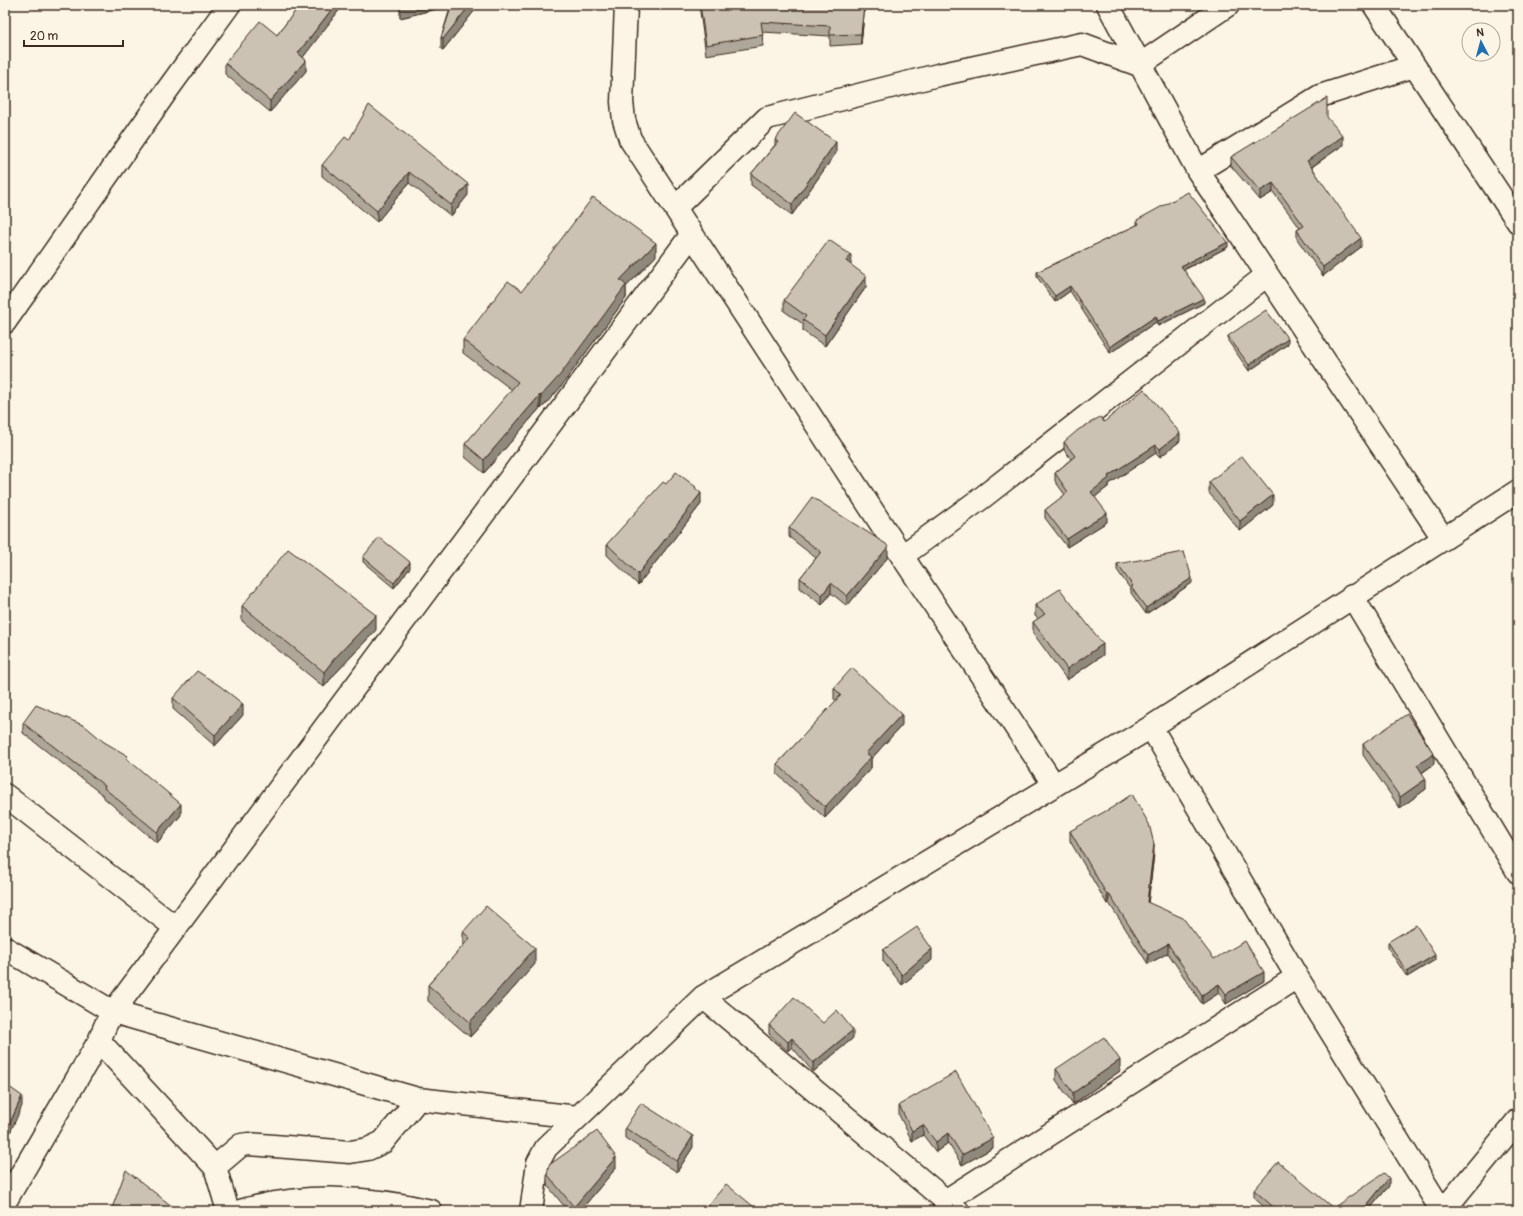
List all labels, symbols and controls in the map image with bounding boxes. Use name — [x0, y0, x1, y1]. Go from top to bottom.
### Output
scale bar — [24, 22, 123, 48]
north arrow — [1461, 22, 1501, 62]
text: N — [1476, 26, 1485, 39]
text: 20 m — [30, 29, 59, 44]

